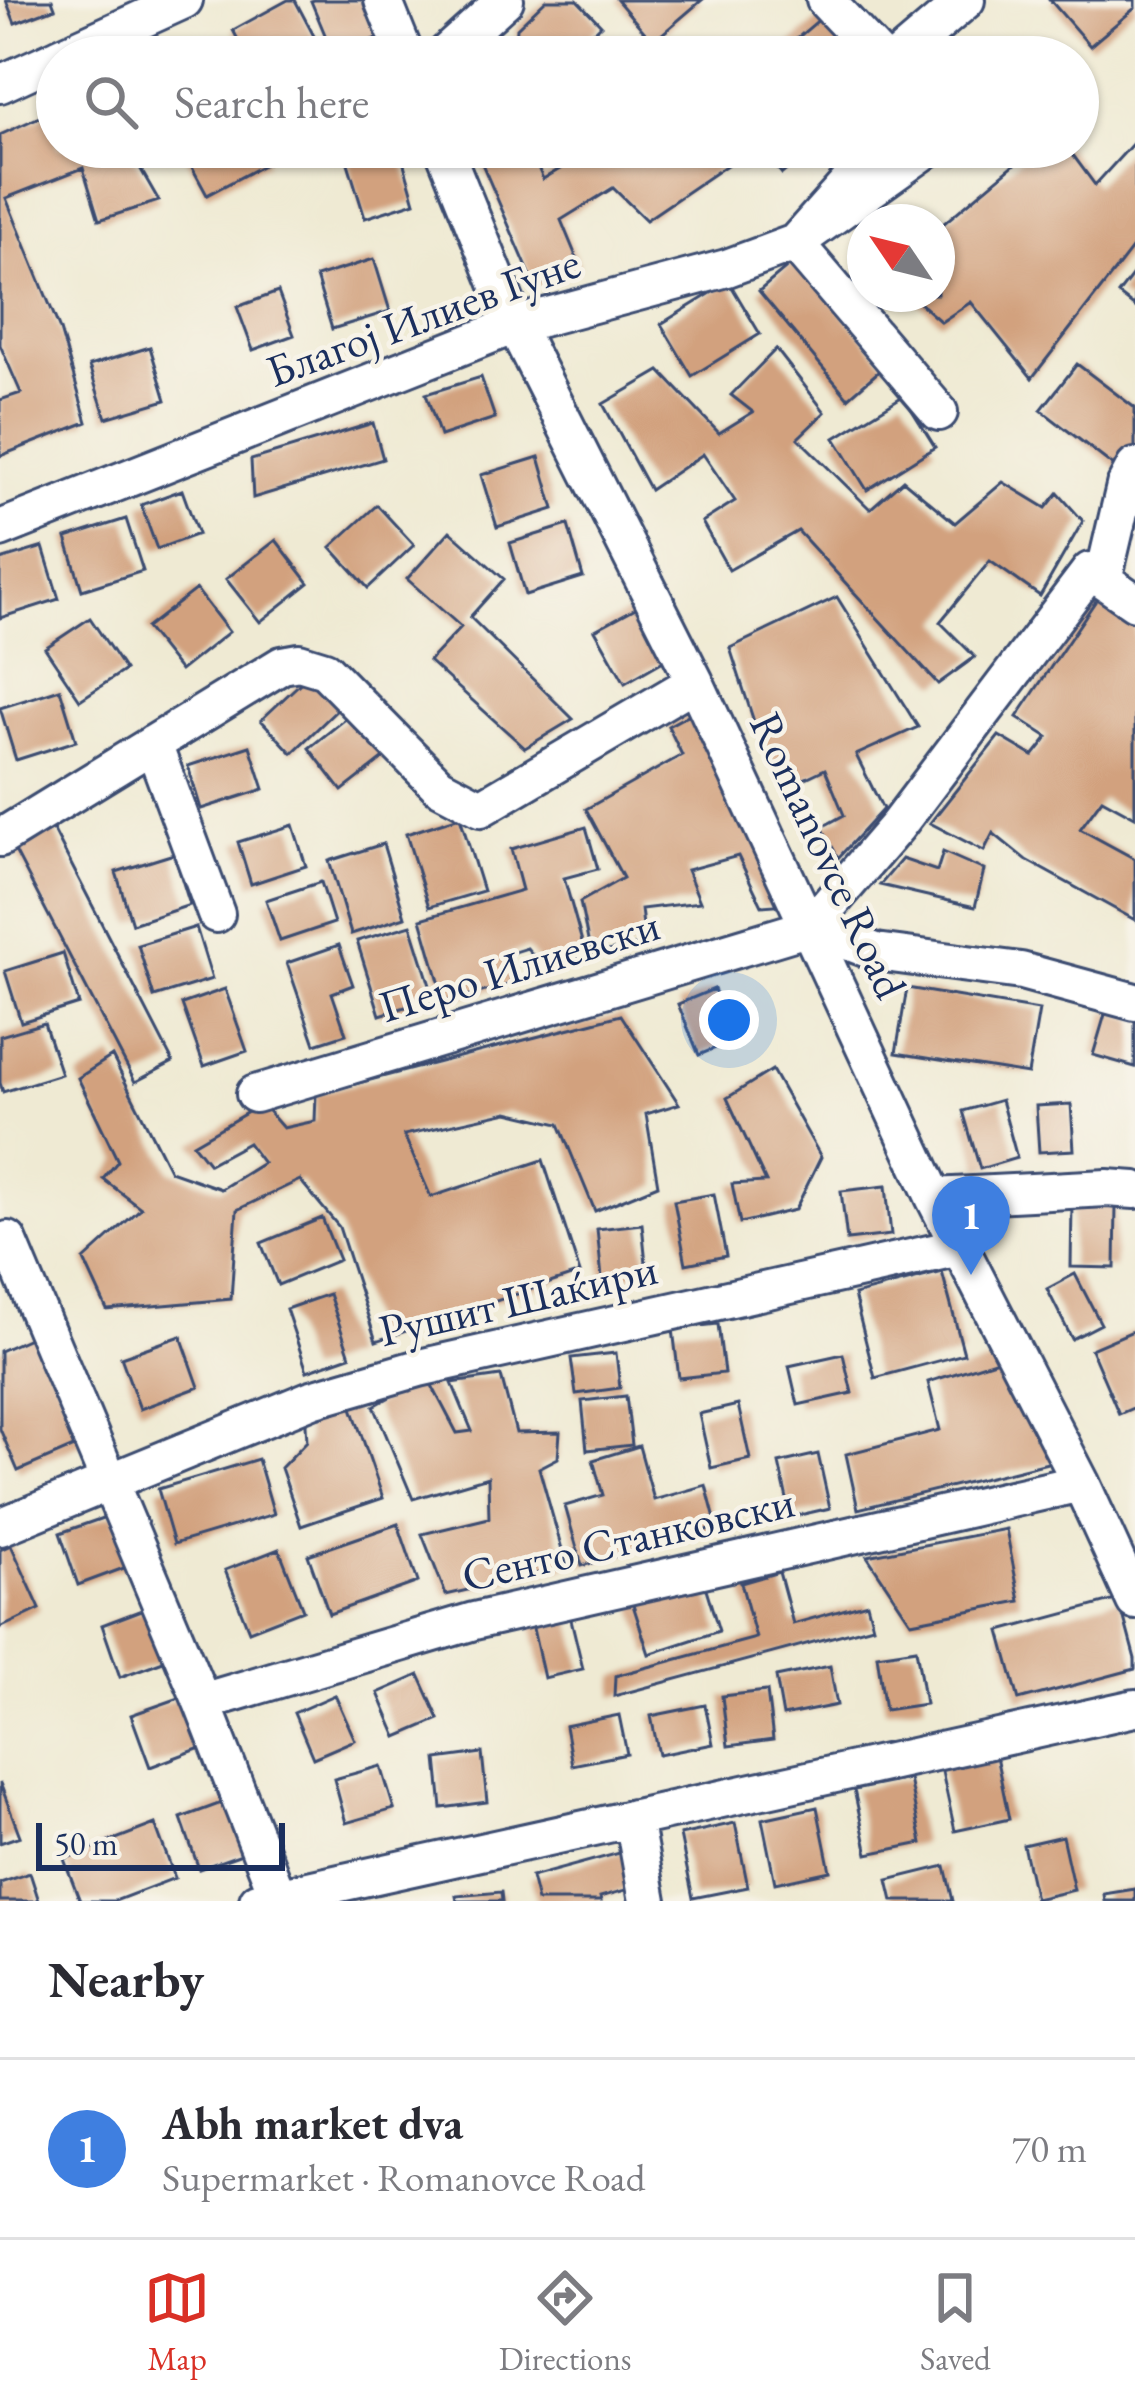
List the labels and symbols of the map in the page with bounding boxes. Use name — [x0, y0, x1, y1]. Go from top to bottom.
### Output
north arrow — [847, 204, 955, 312]
street label: Благој Илиев Гуне — [258, 232, 588, 400]
street label: Romanovce Road — [737, 703, 921, 1008]
street label: Перо Илиевски — [372, 895, 666, 1035]
your location — [699, 990, 759, 1050]
pin: 1 — [932, 1176, 1010, 1275]
street label: Рушит Шаќири — [373, 1239, 663, 1359]
street label: Сенто Станковски — [456, 1472, 800, 1604]
scale bar — [36, 1817, 285, 1870]

